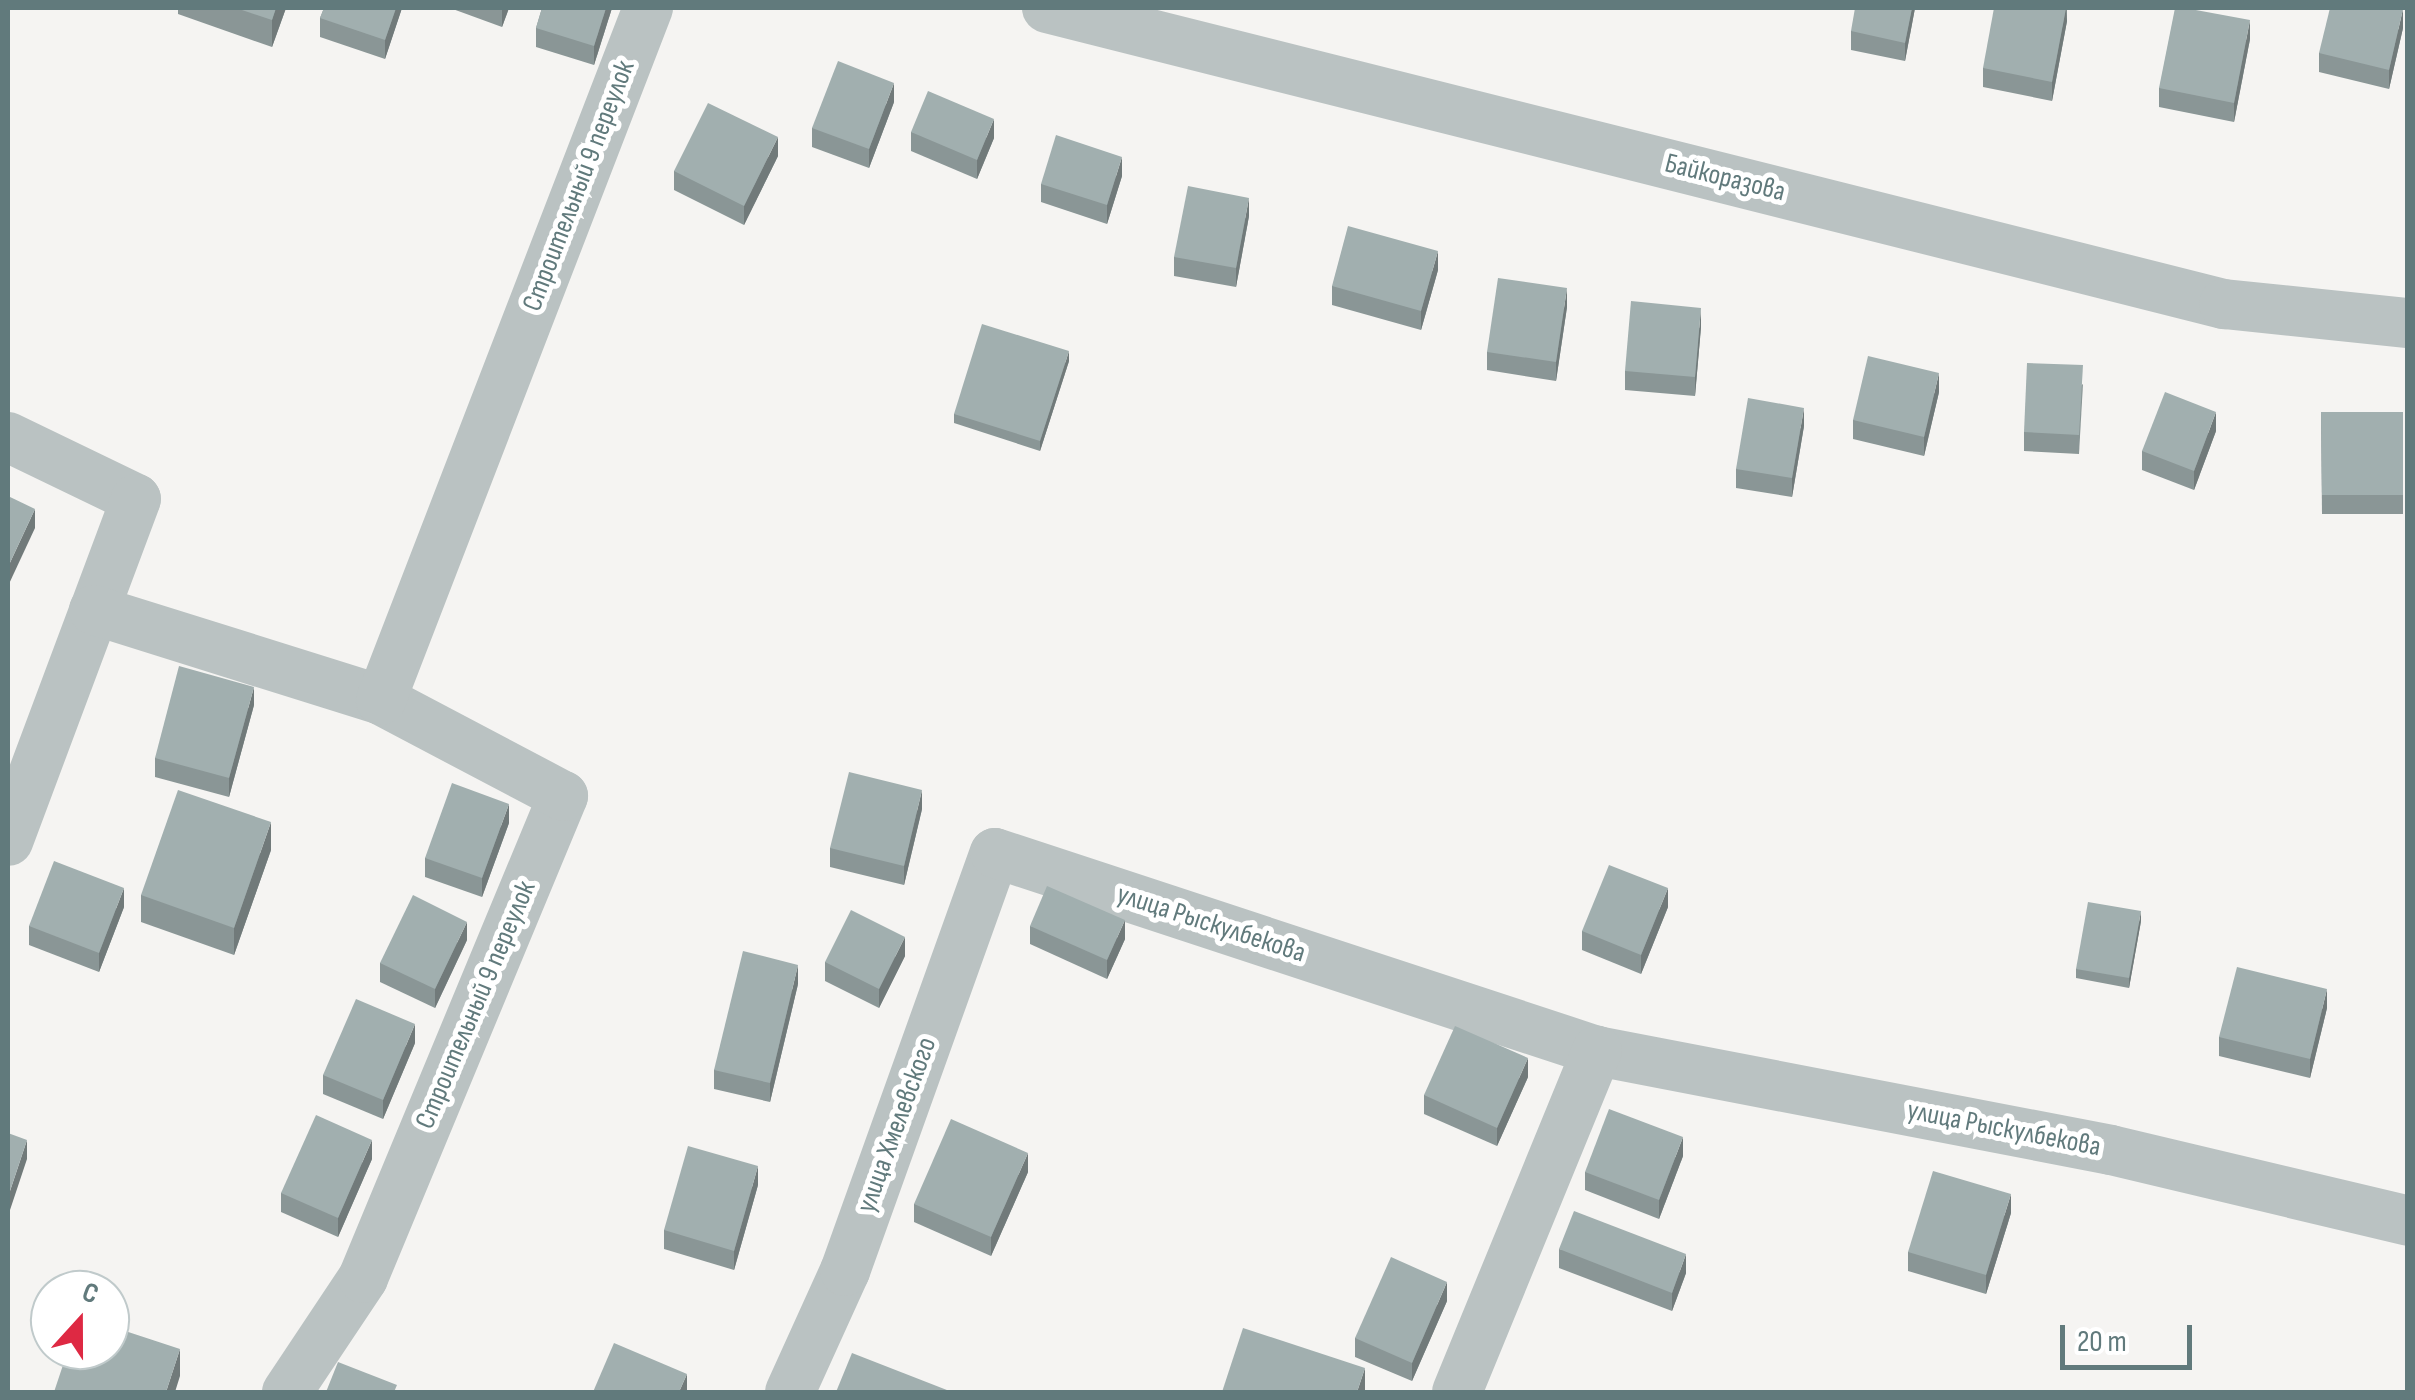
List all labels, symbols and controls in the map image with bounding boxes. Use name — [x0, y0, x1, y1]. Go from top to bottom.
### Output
street label: Строительный 9 переулок — [516, 56, 642, 316]
street label: Байкоразова — [1661, 147, 1789, 209]
street label: Строительный 9 переулок — [409, 876, 543, 1134]
street label: улица Рыскулбекова — [1112, 878, 1310, 970]
street label: улица Хмелевского — [850, 1033, 944, 1217]
street label: улица Рыскулбекова — [1904, 1094, 2104, 1164]
north arrow — [30, 1270, 130, 1370]
text: С — [78, 1275, 103, 1311]
scale bar — [2065, 1305, 2198, 1367]
text: 20 m — [2077, 1324, 2127, 1360]

